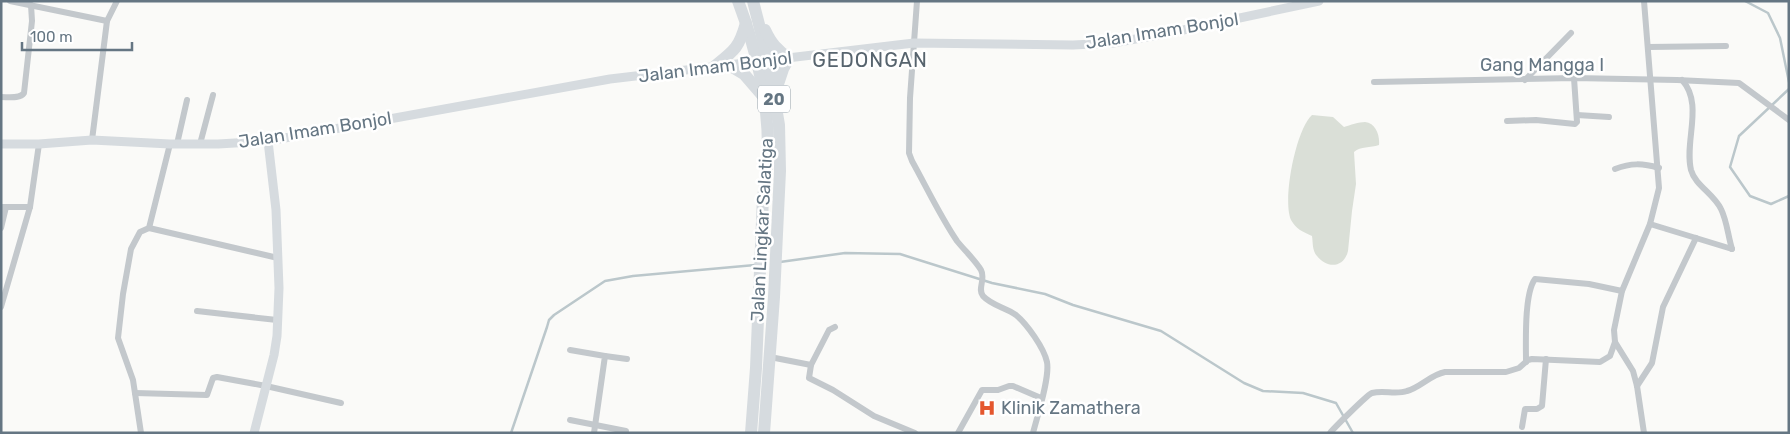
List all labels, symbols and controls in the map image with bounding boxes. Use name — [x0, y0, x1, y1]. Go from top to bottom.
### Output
street label: Jalan Imam Bonjol — [1084, 8, 1240, 54]
scale bar — [22, 20, 132, 52]
text: 100 m — [30, 28, 72, 46]
street label: Jalan Imam Bonjol — [637, 47, 793, 87]
district label: GEDONGAN — [812, 48, 928, 72]
street label: Gang Mangga I — [1480, 54, 1604, 76]
road number: 20 — [758, 86, 790, 112]
street label: Jalan Imam Bonjol — [237, 107, 393, 153]
street label: Jalan Lingkar Salatiga — [746, 137, 778, 323]
place label: Klinik Zamathera — [1001, 397, 1141, 419]
hospital icon: Klinik Zamathera — [977, 398, 997, 418]

